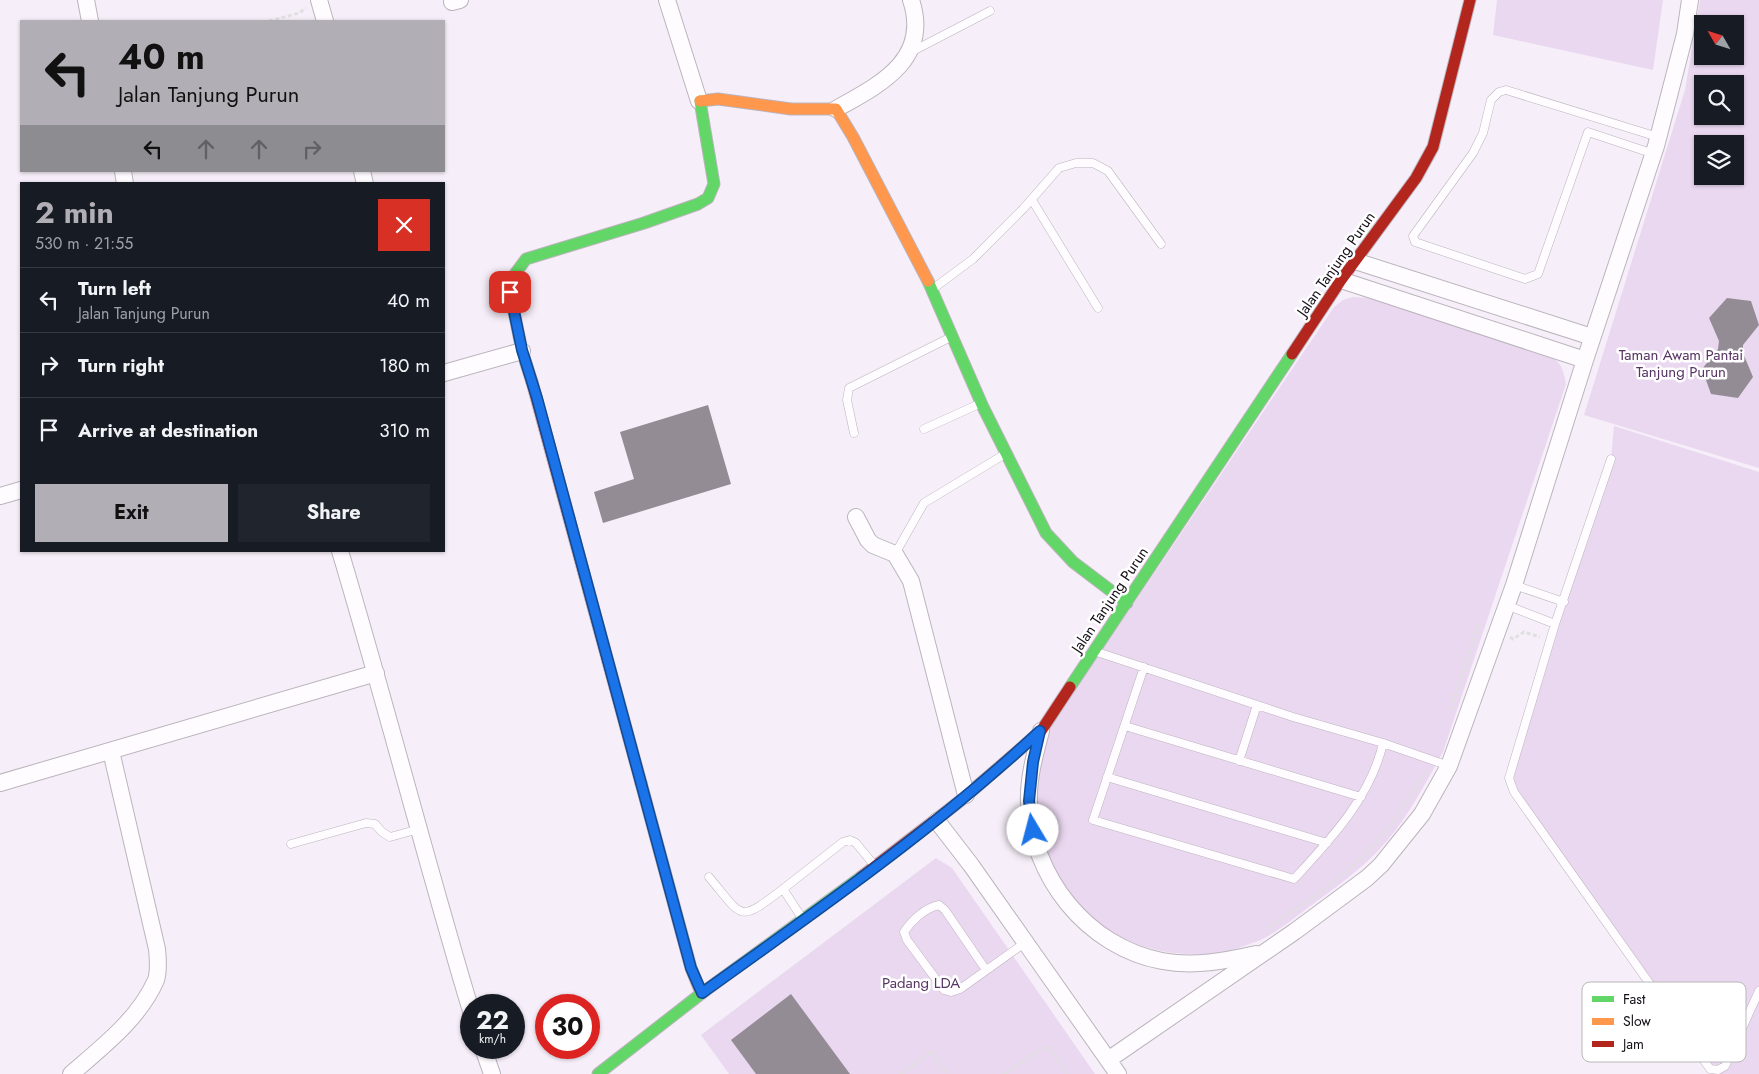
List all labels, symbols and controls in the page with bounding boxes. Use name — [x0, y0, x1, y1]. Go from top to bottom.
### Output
north arrow — [1694, 15, 1744, 65]
map controls — [1694, 15, 1744, 185]
text: 40 m — [118, 32, 205, 82]
icon: left — [35, 40, 100, 105]
button: search — [1694, 75, 1744, 125]
text: Jalan Tanjung Purun — [118, 78, 299, 110]
icon: left — [139, 135, 167, 163]
icon: ahead — [192, 135, 220, 163]
icon: ahead — [245, 135, 273, 163]
icon: right — [298, 135, 326, 163]
button: layers — [1694, 135, 1744, 185]
text: 2 min — [35, 191, 114, 234]
button: close — [378, 199, 430, 251]
street label: Jalan Tanjung Purun — [1290, 207, 1380, 323]
text: 530 m · 21:55 — [35, 232, 133, 255]
pin — [489, 271, 531, 313]
text: Turn left — [78, 275, 151, 302]
icon: arrive — [496, 278, 524, 306]
icon: left — [35, 286, 63, 314]
text: 40 m — [387, 287, 430, 314]
text: Jalan Tanjung Purun — [78, 302, 210, 325]
park label: Taman Awam Pantai Tanjung Purun — [1619, 344, 1743, 383]
icon: right — [35, 351, 63, 379]
text: Turn right — [78, 352, 164, 379]
text: 180 m — [379, 352, 430, 379]
icon: arrive — [35, 416, 63, 444]
text: Arrive at destination — [78, 417, 258, 444]
text: 310 m — [379, 417, 430, 444]
button: Exit — [35, 484, 228, 542]
button: Share — [238, 484, 430, 542]
street label: Jalan Tanjung Purun — [1065, 543, 1154, 659]
position arrow — [1006, 803, 1058, 855]
park label: Padang LDA — [882, 972, 960, 994]
legend — [1582, 982, 1746, 1062]
text: Fast — [1623, 989, 1646, 1009]
speed limit sign: 30 — [535, 994, 600, 1059]
text: 22 — [476, 1002, 509, 1038]
text: Slow — [1623, 1011, 1651, 1031]
text: km/h — [479, 1030, 506, 1048]
text: Jam — [1621, 1034, 1644, 1054]

